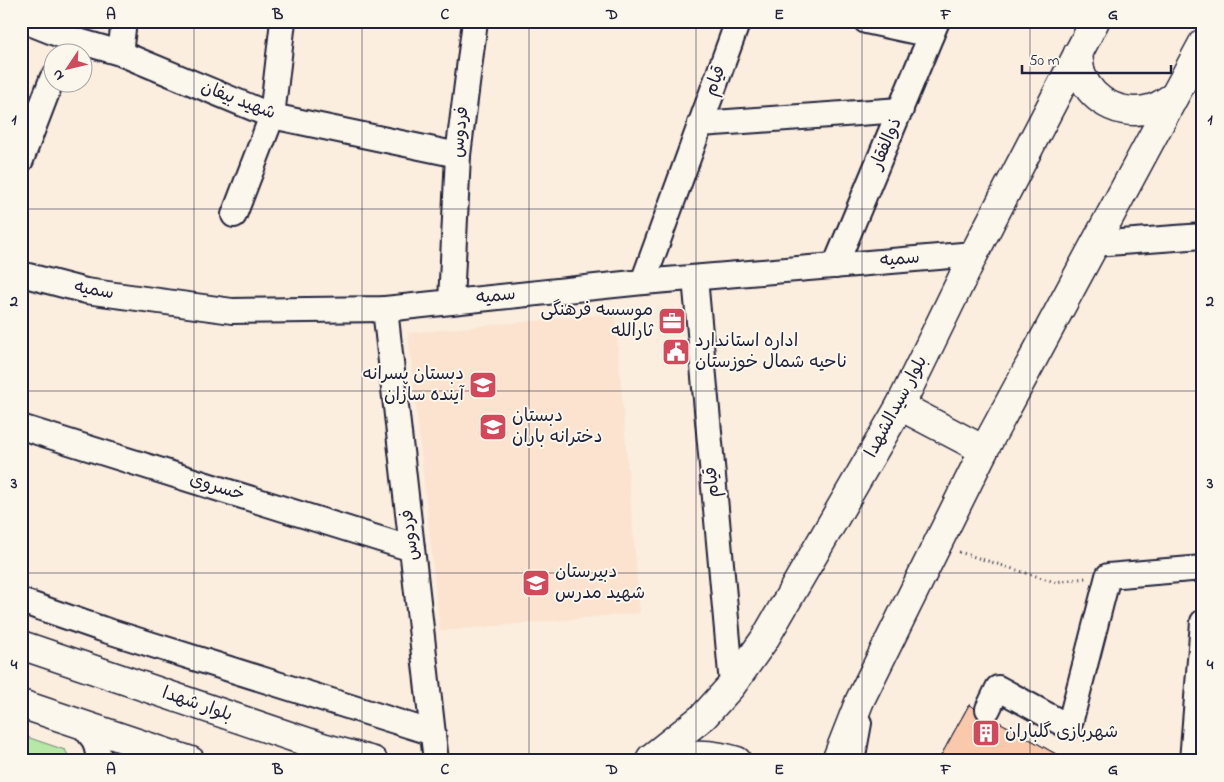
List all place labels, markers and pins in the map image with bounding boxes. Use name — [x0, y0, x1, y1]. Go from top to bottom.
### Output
place label: موسسه فرهنگی ثارالله — [541, 298, 654, 345]
office icon: موسسه فرهنگی ثارالله — [657, 306, 687, 336]
place label: اداره استاندارد ناحیه شمال خوزستان — [695, 329, 847, 376]
public building icon: اداره استاندارد ناحیه شمال خوزستان — [661, 337, 691, 367]
place label: دبستان پسرانه آینده سازان — [362, 362, 466, 409]
school or university icon: دبستان پسرانه آینده سازان — [468, 370, 498, 400]
place label: دبستان دخترانه باران — [512, 404, 602, 451]
school or university icon: دبستان دخترانه باران — [478, 412, 508, 442]
place label: دبیرستان شهید مدرس — [555, 560, 645, 607]
school or university icon: دبیرستان شهید مدرس — [521, 568, 551, 598]
building icon: شهربازی گلباران — [971, 718, 1001, 748]
place label: شهربازی گلباران — [1005, 720, 1118, 746]

